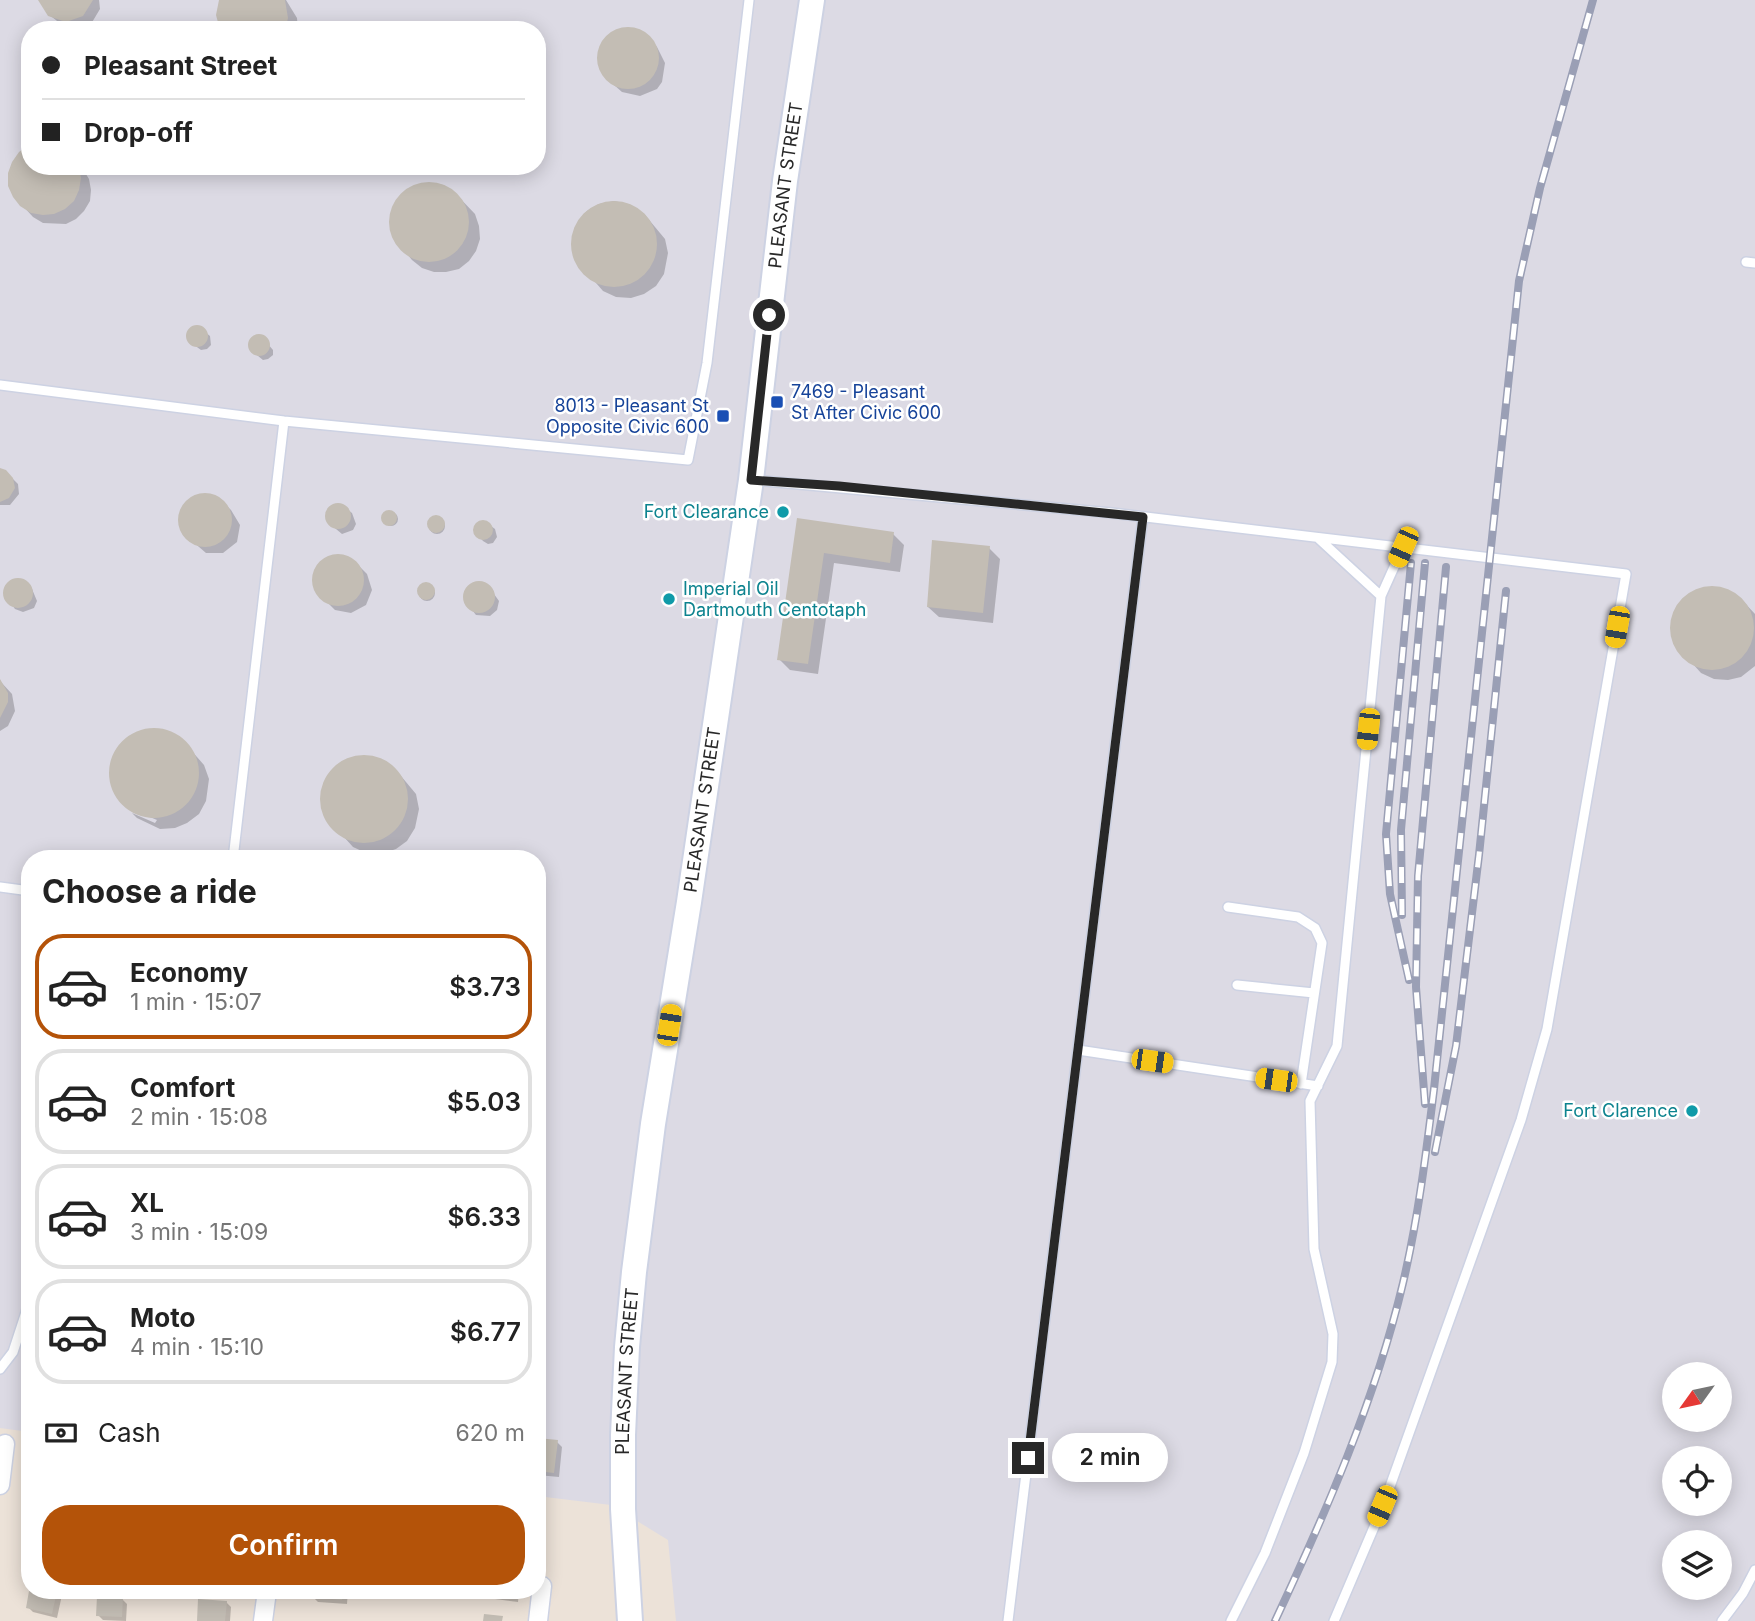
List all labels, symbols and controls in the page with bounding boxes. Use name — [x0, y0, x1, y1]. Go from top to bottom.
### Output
text: Pleasant Street — [84, 50, 277, 81]
street label: PLEASANT STREET — [764, 101, 807, 269]
text: Drop-off — [84, 117, 193, 148]
route start — [753, 299, 785, 331]
place label: 7469 - Pleasant St After Civic 600 — [791, 381, 941, 423]
marker: 7469 - Pleasant St After Civic 600 — [769, 394, 785, 410]
place label: 8013 - Pleasant St Opposite Civic 600 — [546, 395, 709, 437]
marker: 8013 - Pleasant St Opposite Civic 600 — [715, 408, 731, 424]
place label: Fort Clearance — [644, 501, 769, 522]
marker: Fort Clearance — [775, 504, 791, 520]
car — [1385, 524, 1422, 570]
place label: Imperial Oil Dartmouth Centotaph — [683, 578, 866, 620]
marker: Imperial Oil Dartmouth Centotaph — [661, 591, 677, 607]
car — [1604, 604, 1631, 650]
car — [1356, 707, 1381, 751]
street label: PLEASANT STREET — [680, 725, 725, 894]
text: Choose a ride — [42, 872, 257, 911]
icon: car — [46, 955, 109, 1018]
text: Economy — [130, 957, 248, 988]
text: $3.73 — [449, 971, 521, 1002]
text: 1 min · 15:07 — [130, 988, 262, 1016]
car — [656, 1003, 683, 1047]
car — [1130, 1048, 1175, 1074]
car — [1254, 1067, 1299, 1093]
icon: car — [46, 1070, 109, 1133]
text: Comfort — [130, 1072, 235, 1103]
text: $5.03 — [447, 1086, 521, 1117]
place label: Fort Clarence — [1563, 1100, 1678, 1121]
text: 2 min · 15:08 — [130, 1103, 268, 1131]
marker: Fort Clarence — [1684, 1103, 1700, 1119]
icon: car — [46, 1185, 109, 1248]
text: XL — [130, 1187, 164, 1218]
text: $6.33 — [448, 1201, 521, 1232]
text: 3 min · 15:09 — [130, 1218, 268, 1246]
street label: PLEASANT STREET — [612, 1287, 642, 1455]
icon: car — [46, 1300, 109, 1363]
text: Moto — [130, 1302, 195, 1333]
text: $6.77 — [450, 1316, 521, 1347]
text: 4 min · 15:10 — [130, 1333, 264, 1361]
north arrow — [1662, 1362, 1732, 1432]
map controls — [1662, 1362, 1732, 1600]
icon: cash — [42, 1414, 80, 1452]
text: Cash — [98, 1417, 161, 1448]
text: 620 m — [456, 1419, 525, 1447]
callout: 2 min — [1052, 1434, 1168, 1482]
route end — [1012, 1442, 1044, 1474]
text: 2 min — [1080, 1443, 1140, 1471]
button: locate — [1662, 1446, 1732, 1516]
car — [1365, 1483, 1400, 1529]
button: Confirm — [42, 1505, 525, 1585]
button: layers — [1662, 1530, 1732, 1600]

